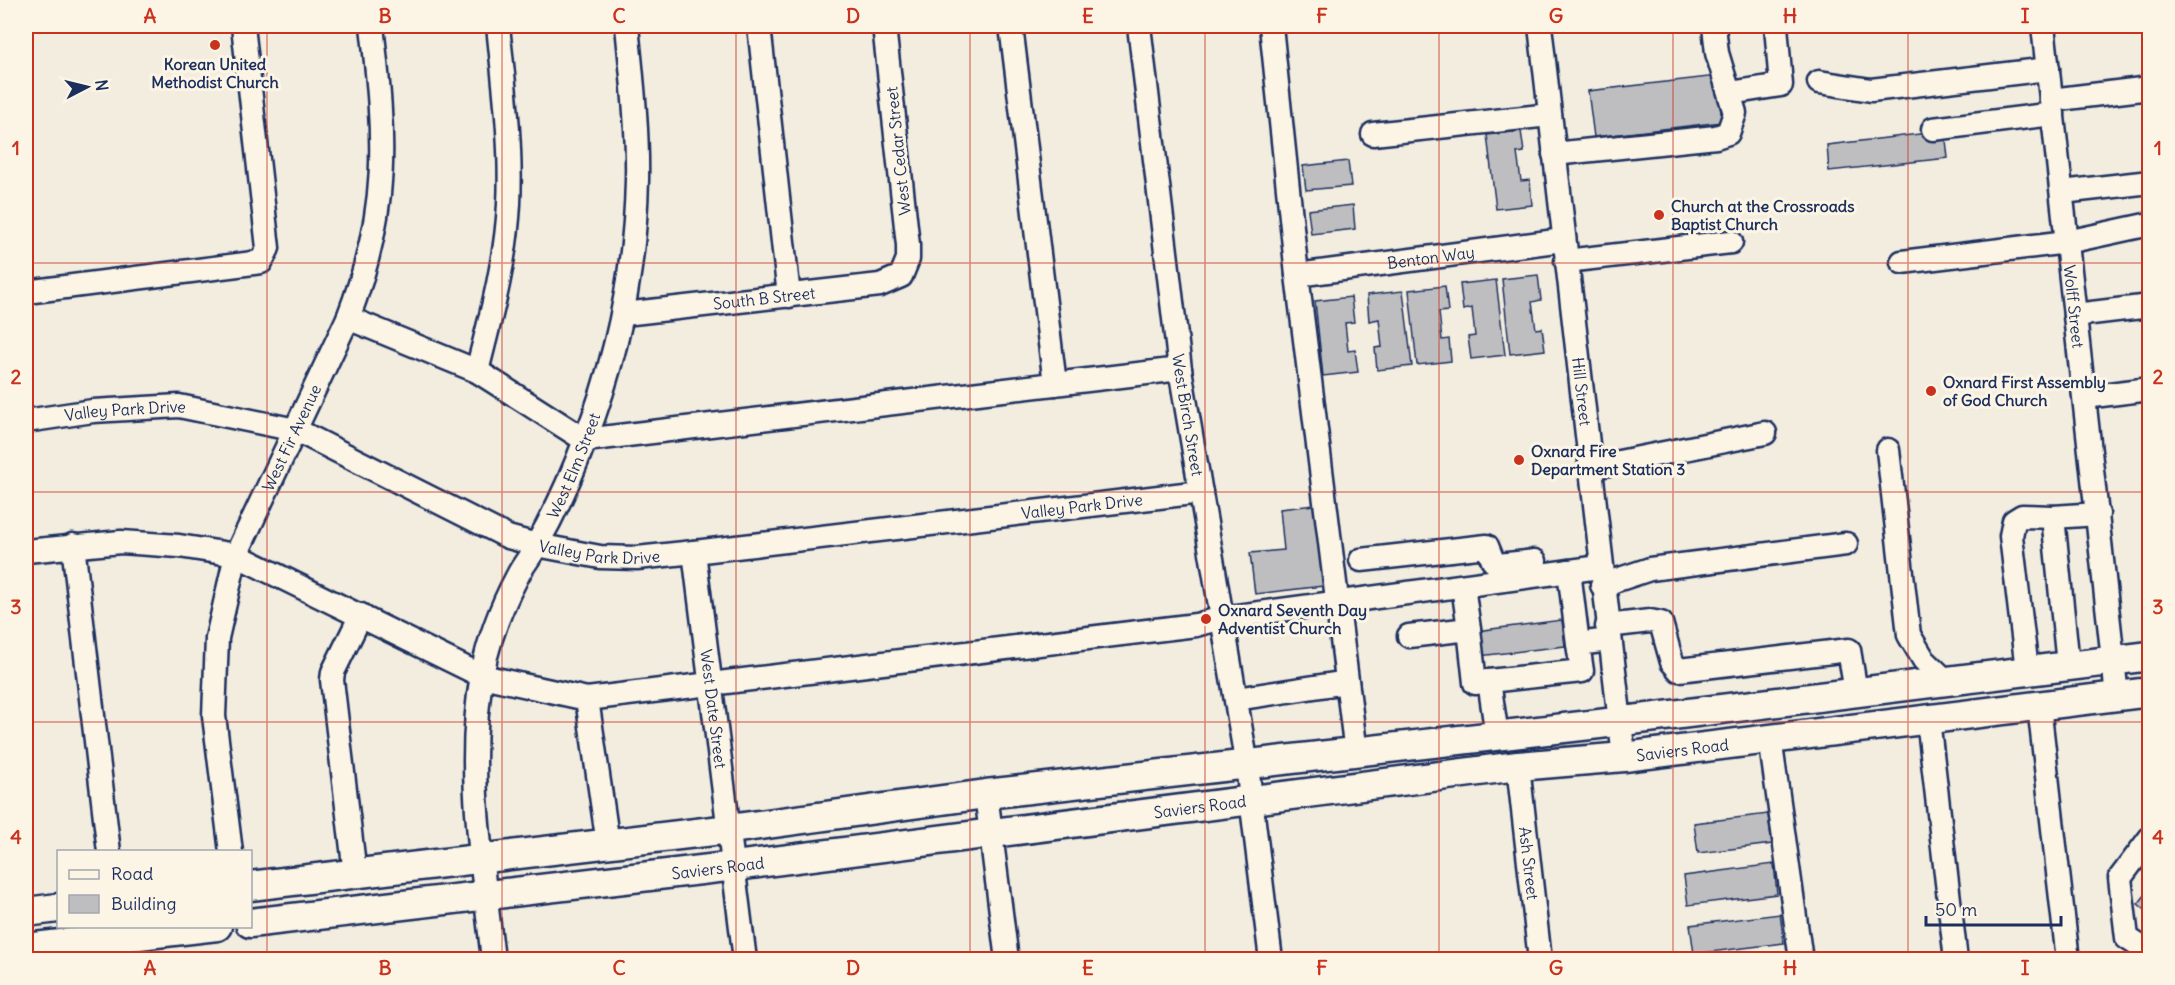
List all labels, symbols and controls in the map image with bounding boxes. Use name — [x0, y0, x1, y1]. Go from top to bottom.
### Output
text: A — [144, 3, 157, 28]
text: B — [378, 3, 392, 28]
text: C — [612, 3, 626, 28]
text: D — [846, 3, 860, 28]
text: E — [1082, 3, 1094, 28]
text: F — [1316, 3, 1328, 28]
text: G — [1549, 3, 1563, 28]
text: H — [1783, 3, 1797, 28]
text: I — [2021, 3, 2030, 28]
marker: Korean United Methodist Church — [208, 38, 222, 52]
place label: Korean United Methodist Church — [151, 54, 279, 92]
north arrow — [57, 57, 117, 117]
text: N — [91, 78, 112, 92]
street label: West Cedar Street — [881, 85, 915, 216]
text: 1 — [12, 135, 20, 160]
text: 1 — [2154, 135, 2162, 160]
place label: Church at the Crossroads Baptist Church — [1671, 196, 1855, 235]
marker: Church at the Crossroads Baptist Church — [1652, 208, 1666, 222]
street label: Benton Way — [1386, 242, 1476, 273]
street label: Wolff Street — [2059, 264, 2089, 350]
street label: South B Street — [712, 282, 817, 314]
street label: West Birch Street — [1168, 353, 1208, 478]
street label: Hill Street — [1568, 356, 1596, 428]
text: 2 — [11, 364, 22, 389]
text: 2 — [2153, 364, 2164, 389]
place label: Oxnard First Assembly of God Church — [1943, 372, 2106, 410]
street label: West Fir Avenue — [258, 381, 325, 494]
marker: Oxnard First Assembly of God Church — [1924, 384, 1938, 398]
street label: Valley Park Drive — [63, 396, 188, 425]
street label: West Elm Street — [542, 410, 604, 522]
place label: Oxnard Fire Department Station 3 — [1531, 441, 1685, 480]
marker: Oxnard Fire Department Station 3 — [1512, 453, 1526, 467]
street label: Valley Park Drive — [1020, 489, 1144, 523]
street label: Valley Park Drive — [537, 536, 661, 568]
text: 3 — [10, 594, 22, 619]
text: 3 — [2152, 594, 2164, 619]
place label: Oxnard Seventh Day Adventist Church — [1218, 600, 1367, 638]
marker: Oxnard Seventh Day Adventist Church — [1199, 612, 1213, 626]
street label: West Date Street — [696, 648, 731, 770]
street label: Saviers Road — [1635, 734, 1730, 765]
street label: Saviers Road — [1152, 791, 1247, 822]
text: 4 — [10, 824, 22, 849]
text: 4 — [2152, 824, 2164, 849]
street label: Ash Street — [1515, 826, 1543, 902]
legend — [57, 850, 252, 928]
street label: Saviers Road — [670, 852, 765, 883]
text: Road — [111, 862, 154, 885]
scale bar — [1926, 889, 2061, 927]
text: Building — [111, 892, 176, 915]
text: 50 m — [1935, 898, 1977, 921]
text: A — [144, 955, 157, 980]
text: B — [378, 955, 392, 980]
text: C — [612, 955, 626, 980]
text: D — [846, 955, 860, 980]
text: E — [1082, 955, 1094, 980]
text: F — [1316, 955, 1328, 980]
text: G — [1549, 955, 1563, 980]
text: H — [1783, 955, 1797, 980]
text: I — [2021, 955, 2030, 980]

